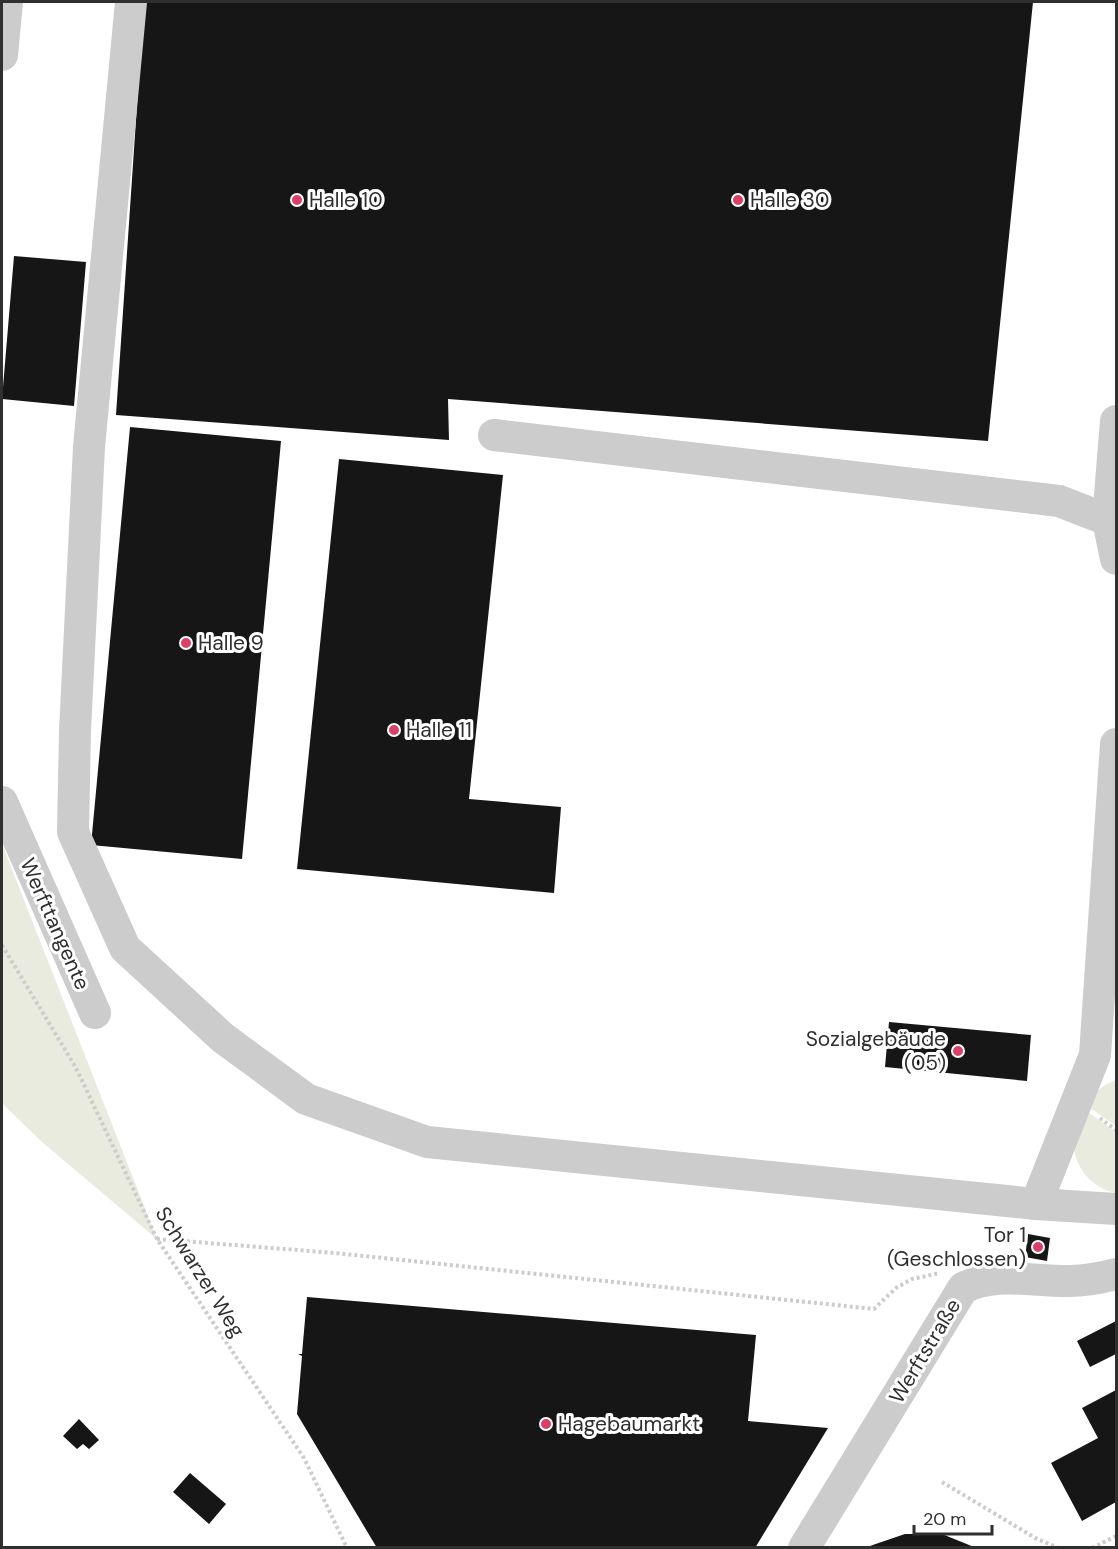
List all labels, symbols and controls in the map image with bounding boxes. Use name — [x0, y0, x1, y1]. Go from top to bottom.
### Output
place label: Halle 10 — [309, 186, 383, 214]
place label: Halle 30 — [750, 186, 829, 214]
marker: Halle 10 — [290, 193, 304, 207]
marker: Halle 30 — [731, 193, 745, 207]
place label: Halle 9 — [198, 629, 264, 657]
marker: Halle 9 — [179, 636, 193, 650]
place label: Halle 11 — [406, 716, 472, 744]
marker: Halle 11 — [387, 723, 401, 737]
street label: Werfttangente — [13, 854, 97, 994]
place label: Sozialgebäude (05) — [806, 1025, 946, 1077]
marker: Sozialgebäude (05) — [951, 1044, 965, 1058]
street label: Schwarzer Weg — [149, 1201, 251, 1343]
place label: Tor 1 (Geschlossen) — [887, 1221, 1026, 1273]
marker: Tor 1 (Geschlossen) — [1031, 1240, 1045, 1254]
street label: Werftstraße — [883, 1293, 967, 1409]
place label: Hagebaumarkt — [558, 1410, 700, 1438]
marker: Hagebaumarkt — [539, 1417, 553, 1431]
scale bar — [914, 1498, 992, 1536]
text: 20 m — [923, 1507, 966, 1531]

